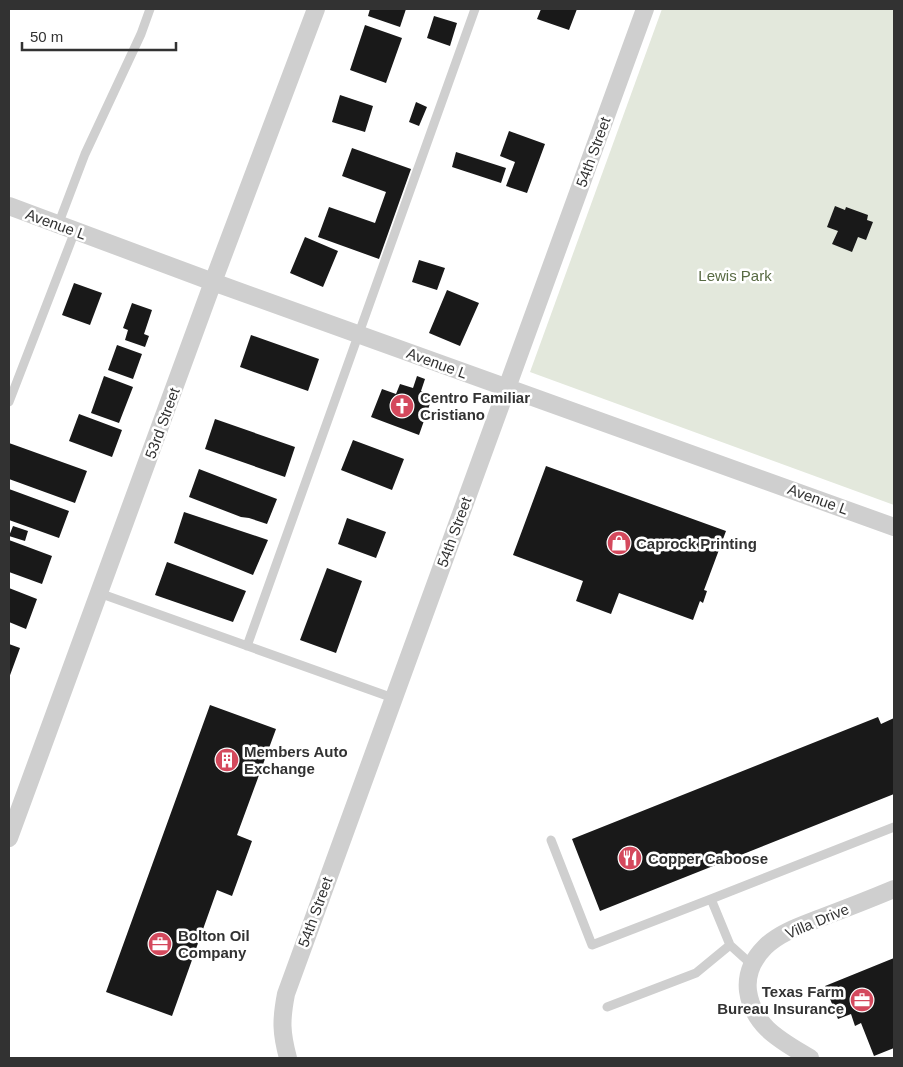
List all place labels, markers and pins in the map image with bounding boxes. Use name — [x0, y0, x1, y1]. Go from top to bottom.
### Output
place label: Centro Familiar Cristiano — [420, 389, 530, 423]
church icon: Centro Familiar Cristiano — [389, 393, 415, 419]
shop icon: Caprock Printing — [606, 530, 632, 556]
place label: Caprock Printing — [636, 535, 757, 552]
place label: Members Auto Exchange — [244, 743, 348, 777]
building icon: Members Auto Exchange — [214, 747, 240, 773]
restaurant icon: Copper Caboose — [617, 845, 643, 871]
place label: Copper Caboose — [648, 850, 768, 867]
place label: Bolton Oil Company — [178, 927, 250, 961]
office icon: Bolton Oil Company — [147, 931, 173, 957]
place label: Texas Farm Bureau Insurance — [717, 983, 844, 1017]
office icon: Texas Farm Bureau Insurance — [849, 987, 875, 1013]

